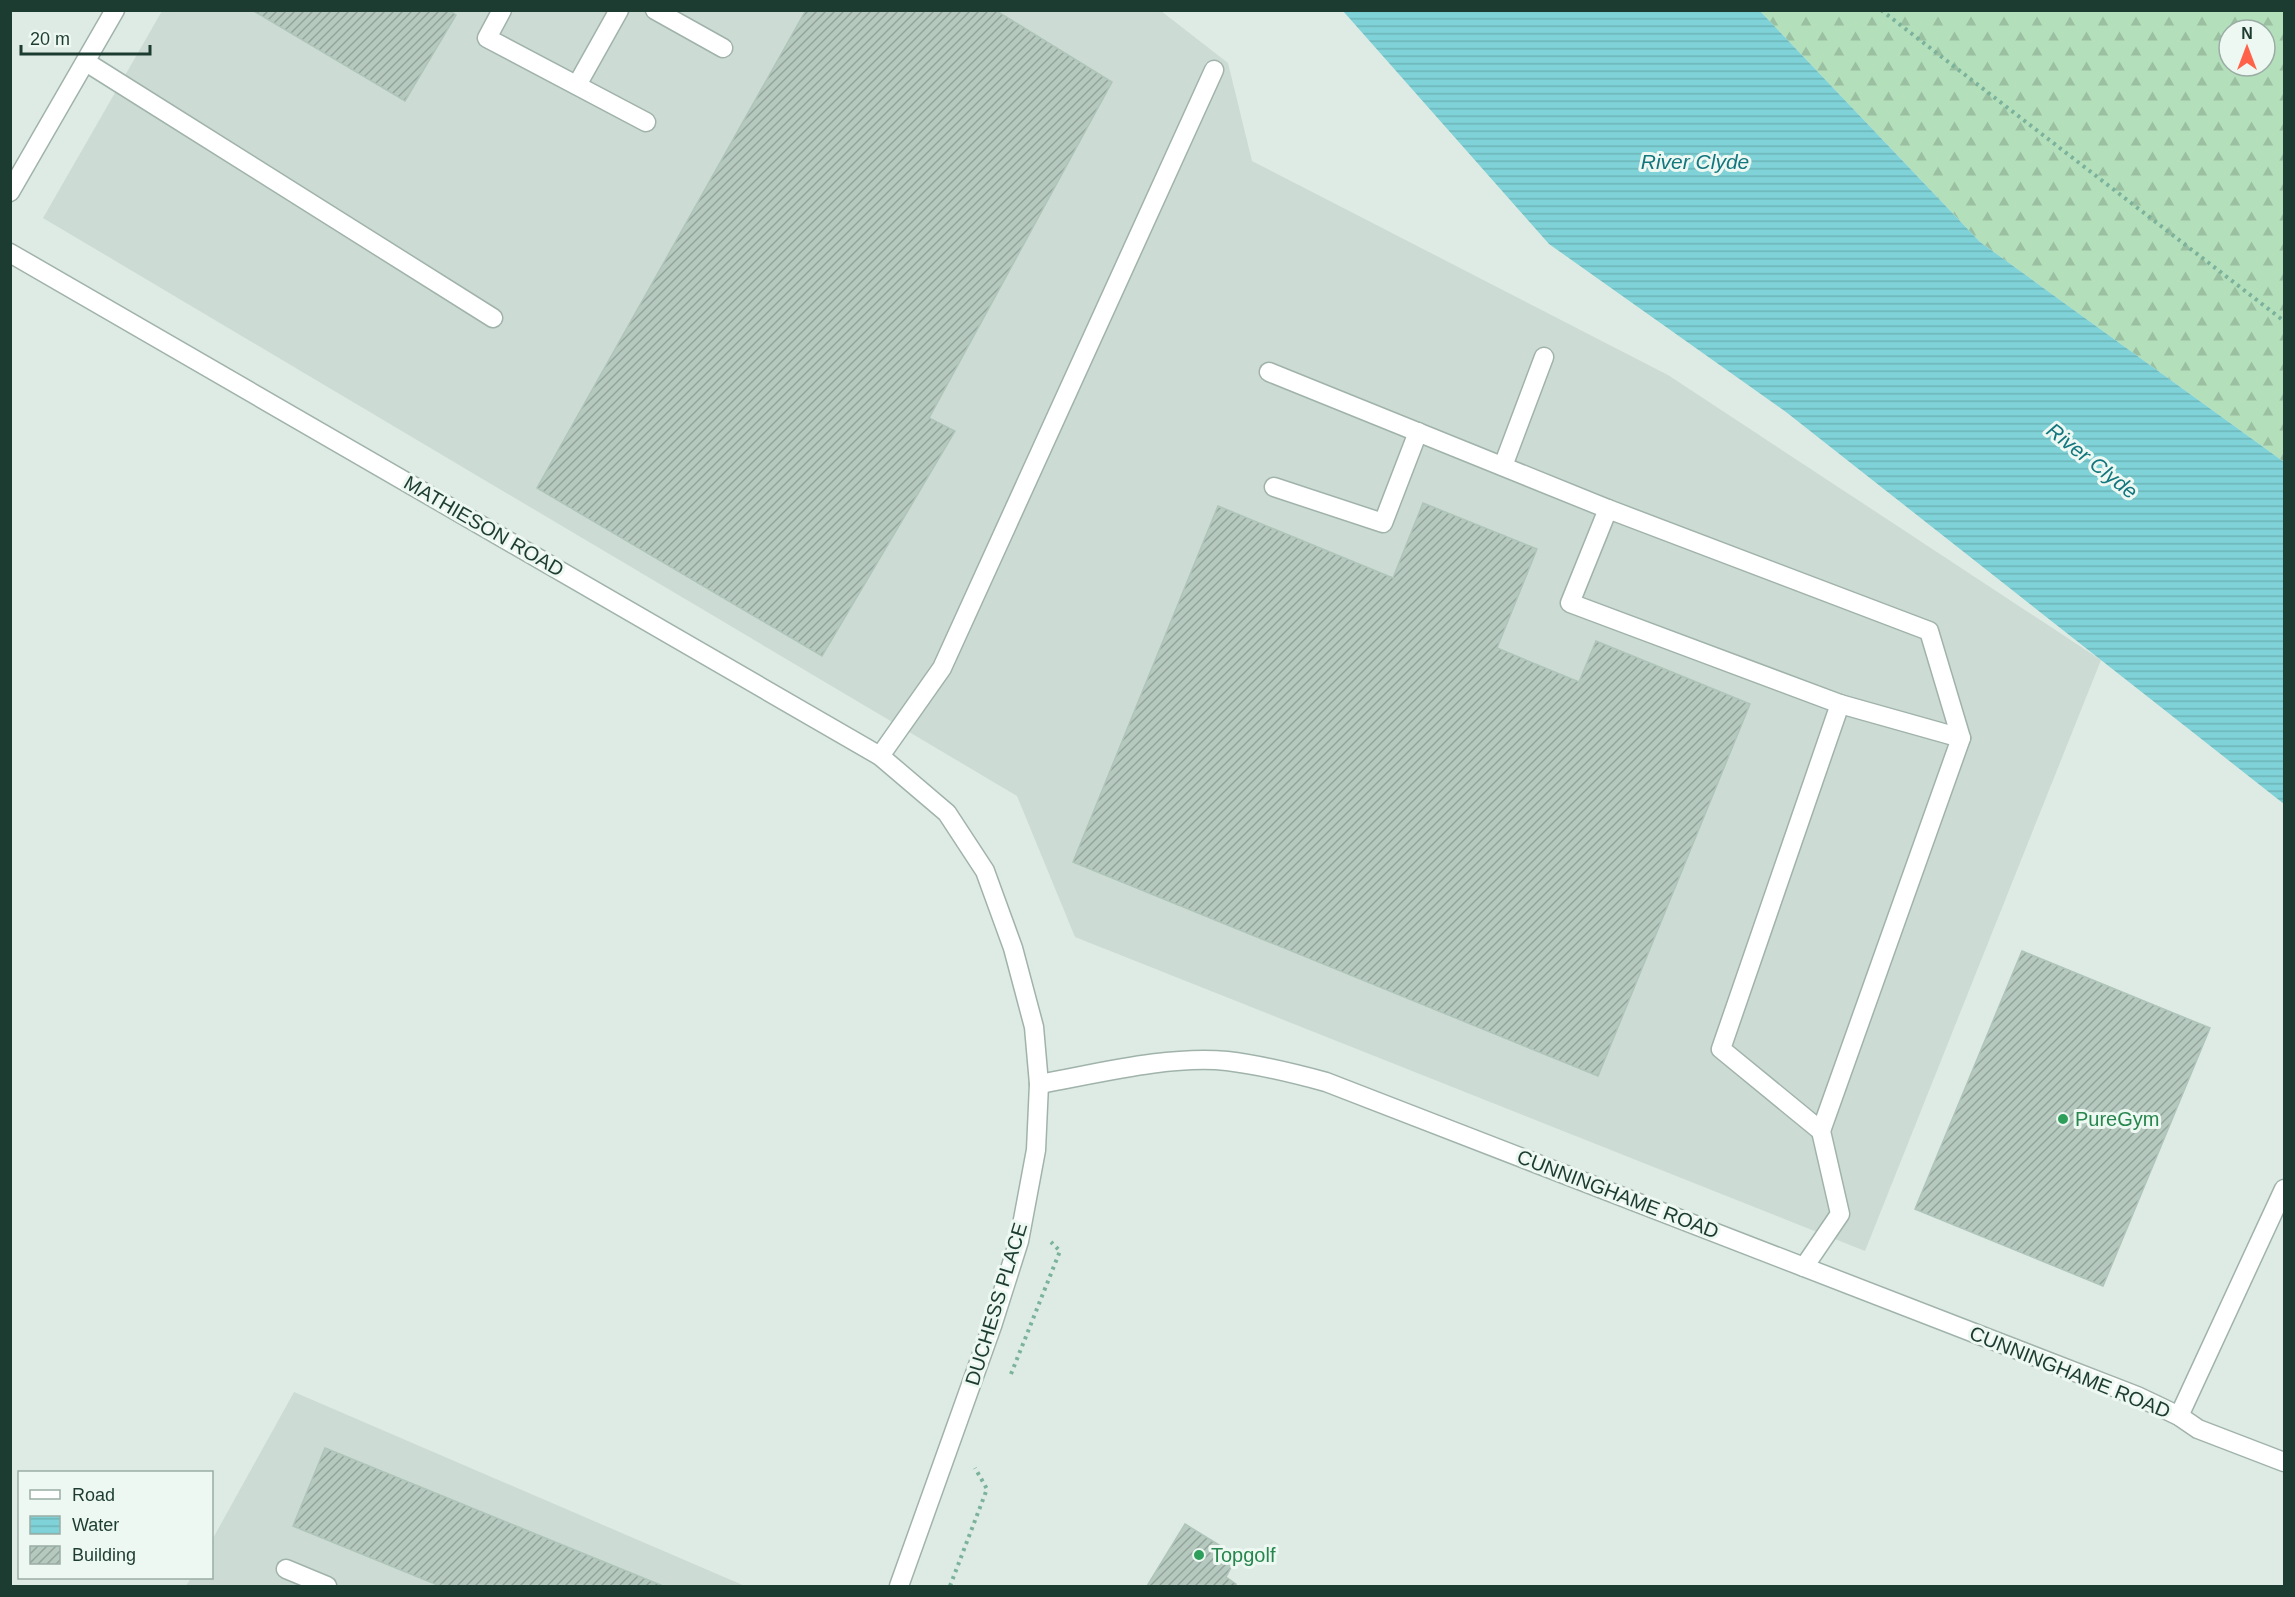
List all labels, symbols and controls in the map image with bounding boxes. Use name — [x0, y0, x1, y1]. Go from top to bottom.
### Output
scale bar — [21, 18, 150, 56]
north arrow — [2217, 18, 2277, 78]
text: N — [2241, 25, 2253, 42]
text: 20 m — [30, 29, 70, 49]
water label: River Clyde — [1641, 150, 1749, 173]
water label: River Clyde — [2042, 418, 2142, 503]
street label: MATHIESON ROAD — [400, 471, 568, 581]
place label: PureGym — [2075, 1108, 2159, 1130]
marker: PureGym — [2056, 1112, 2070, 1126]
street label: CUNNINGHAME ROAD — [1514, 1145, 1722, 1243]
street label: DUCHESS PLACE — [961, 1220, 1031, 1388]
street label: CUNNINGHAME ROAD — [1966, 1322, 2174, 1422]
legend — [18, 1471, 213, 1579]
text: Road — [72, 1485, 115, 1505]
text: Water — [72, 1515, 119, 1535]
place label: Topgolf — [1211, 1544, 1276, 1566]
text: Building — [72, 1545, 136, 1565]
marker: Topgolf — [1192, 1548, 1206, 1562]

